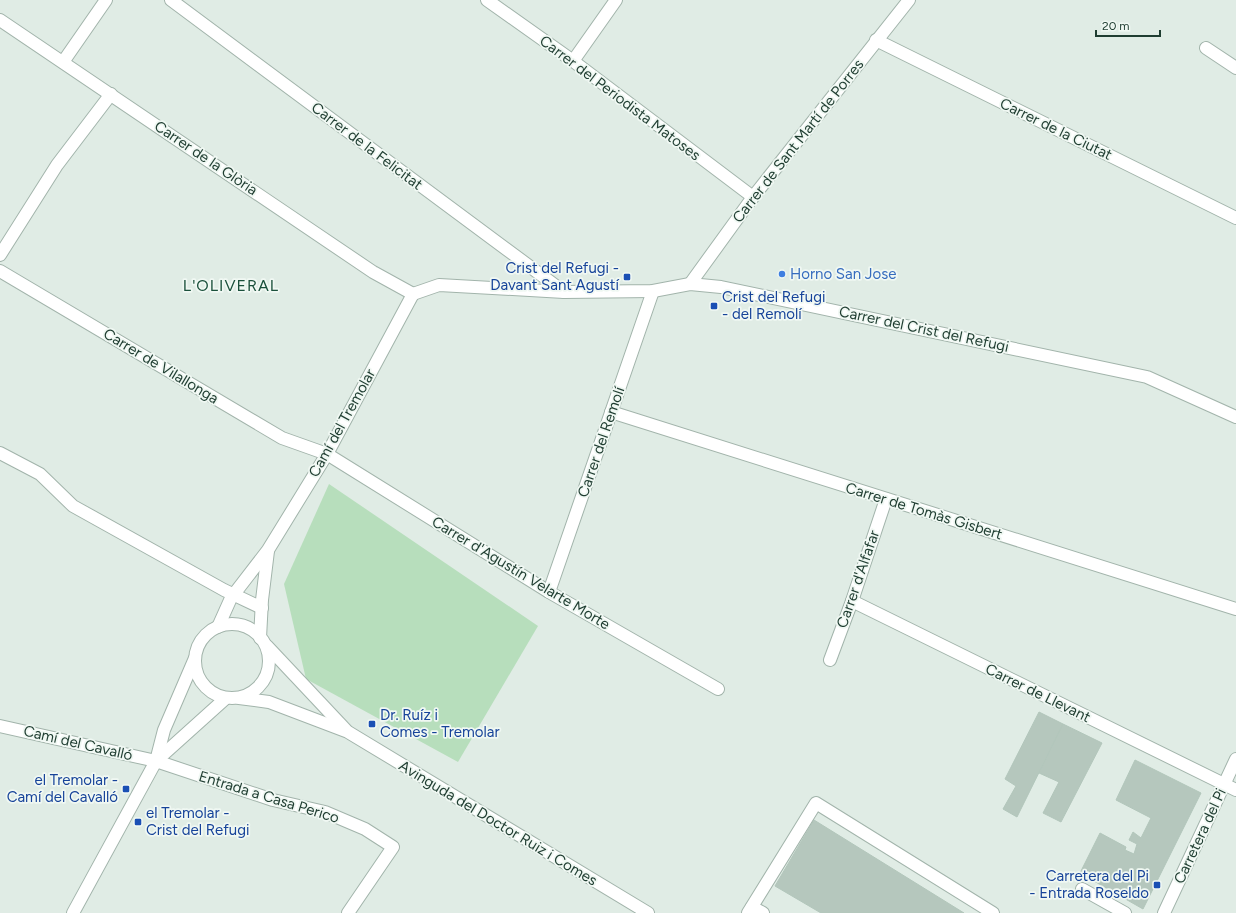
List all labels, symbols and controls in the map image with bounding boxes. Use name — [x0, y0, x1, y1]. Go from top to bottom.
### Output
scale bar — [1096, 12, 1160, 38]
text: 20 m — [1102, 19, 1130, 33]
street label: Carrer del Periodista Matoses — [536, 32, 704, 164]
street label: Carrer de Sant Martí de Porres — [729, 56, 867, 226]
street label: Carrer de la Ciutat — [997, 94, 1115, 164]
street label: Carrer de la Felicitat — [308, 98, 426, 194]
street label: Carrer de la Glòria — [151, 117, 261, 199]
place label: Crist del Refugi - Davant Sant Agustí — [490, 259, 621, 294]
place label: Horno San Jose — [790, 265, 896, 283]
marker: Horno San Jose — [777, 269, 787, 279]
marker: Crist del Refugi - Davant Sant Agustí — [622, 272, 632, 282]
district label: L'OLIVERAL — [183, 276, 279, 295]
place label: Crist del Refugi - del Remolí — [722, 288, 826, 323]
marker: Crist del Refugi - del Remolí — [709, 301, 719, 311]
street label: Carrer del Crist del Refugi — [837, 302, 1011, 356]
street label: Carrer de Vilallonga — [100, 324, 222, 408]
street label: Camí del Tremolar — [305, 366, 379, 480]
street label: Carrer del Remolí — [574, 383, 629, 499]
street label: Carrer de Tomàs Gisbert — [843, 479, 1005, 544]
street label: Carrer d'Agustín Velarte Morte — [429, 513, 613, 633]
street label: Carrer d'Alfafar — [833, 528, 883, 630]
street label: Carrer de Llevant — [983, 660, 1094, 726]
place label: Dr. Ruíz i Comes - Tremolar — [380, 706, 499, 741]
marker: Dr. Ruíz i Comes - Tremolar — [367, 719, 377, 729]
street label: Camí del Cavalló — [22, 722, 135, 764]
street label: Avinguda del Doctor Ruiz i Comes — [396, 757, 600, 889]
street label: Entrada a Casa Perico — [197, 767, 342, 827]
place label: el Tremolar - Camí del Cavalló — [7, 771, 118, 806]
marker: el Tremolar - Camí del Cavalló — [121, 784, 131, 794]
street label: Carretera del Pi — [1170, 785, 1230, 887]
place label: el Tremolar - Crist del Refugi — [146, 804, 250, 839]
marker: el Tremolar - Crist del Refugi — [133, 817, 143, 827]
place label: Carretera del Pi - Entrada Roseldo — [1029, 867, 1149, 902]
marker: Carretera del Pi - Entrada Roseldo — [1152, 880, 1162, 890]

